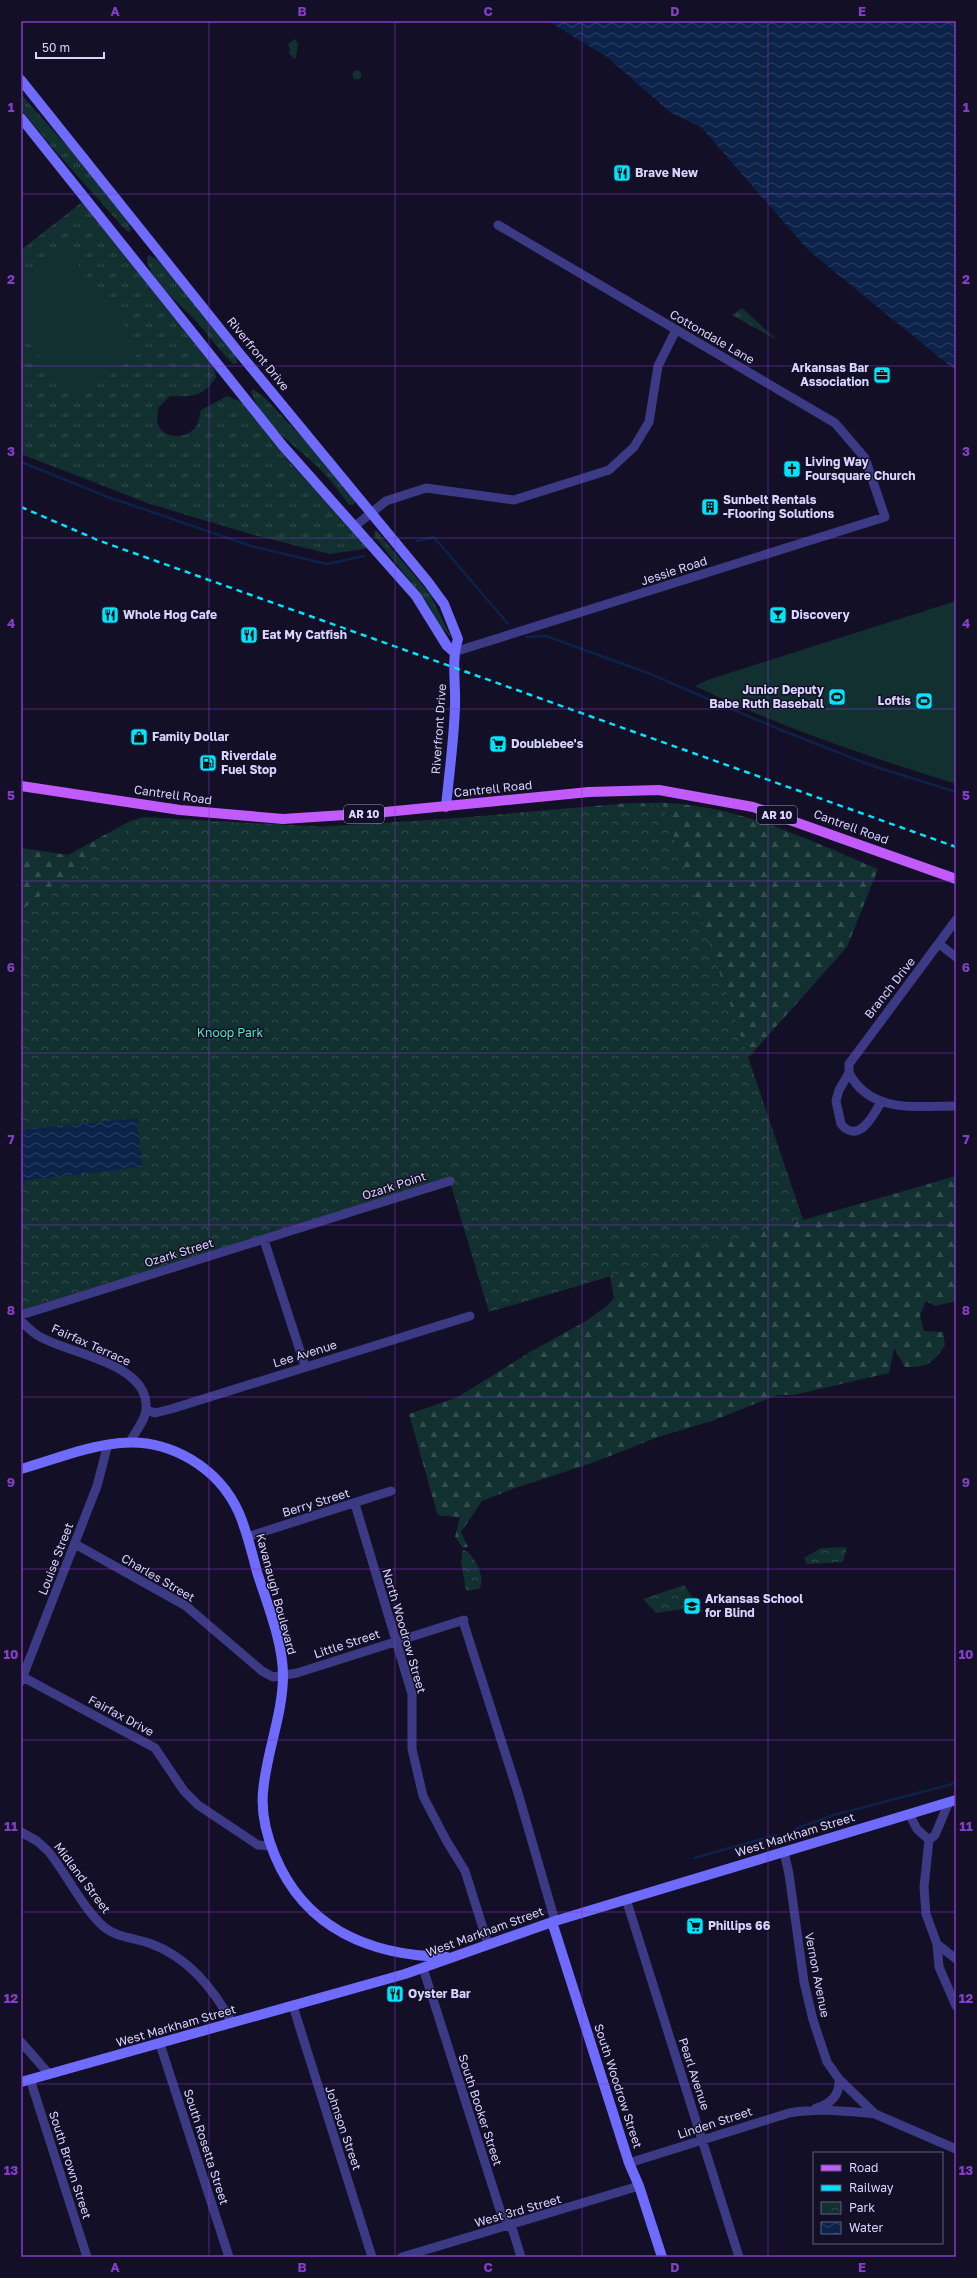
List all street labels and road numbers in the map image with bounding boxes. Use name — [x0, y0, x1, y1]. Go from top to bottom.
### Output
street label: Cottondale Lane — [667, 306, 757, 367]
street label: Riverfront Drive — [224, 314, 293, 394]
street label: Jessie Road — [639, 553, 709, 588]
street label: Riverfront Drive — [428, 683, 449, 775]
street label: Cantrell Road — [453, 777, 533, 800]
street label: Cantrell Road — [133, 782, 213, 807]
road number: AR 10 — [344, 805, 384, 823]
road number: AR 10 — [757, 806, 797, 824]
street label: Cantrell Road — [812, 806, 891, 847]
street label: Branch Drive — [861, 954, 918, 1021]
street label: Ozark Point — [360, 1168, 428, 1203]
street label: Ozark Street — [142, 1235, 215, 1270]
street label: Fairfax Terrace — [49, 1320, 133, 1369]
street label: Lee Avenue — [271, 1337, 339, 1370]
street label: Berry Street — [280, 1485, 352, 1520]
street label: Louise Street — [35, 1520, 76, 1597]
street label: Kavanaugh Boulevard — [253, 1532, 300, 1656]
street label: Charles Street — [119, 1550, 198, 1605]
street label: North Woodrow Street — [379, 1567, 430, 1695]
street label: Little Street — [312, 1626, 382, 1661]
street label: Fairfax Drive — [86, 1692, 157, 1739]
street label: West Markham Street — [733, 1809, 857, 1860]
street label: Midland Street — [51, 1839, 114, 1916]
street label: West Markham Street — [424, 1903, 546, 1960]
street label: Vernon Avenue — [802, 1931, 833, 2019]
street label: West Markham Street — [114, 2001, 238, 2050]
street label: South Woodrow Street — [591, 2022, 646, 2150]
street label: Pearl Avenue — [676, 2036, 713, 2112]
street label: South Booker Street — [455, 2052, 506, 2168]
street label: Johnson Street — [322, 2084, 365, 2172]
street label: South Rosetta Street — [181, 2087, 232, 2207]
street label: Linden Street — [676, 2103, 754, 2142]
street label: South Brown Street — [46, 2109, 95, 2221]
street label: West 3rd Street — [473, 2191, 563, 2230]

